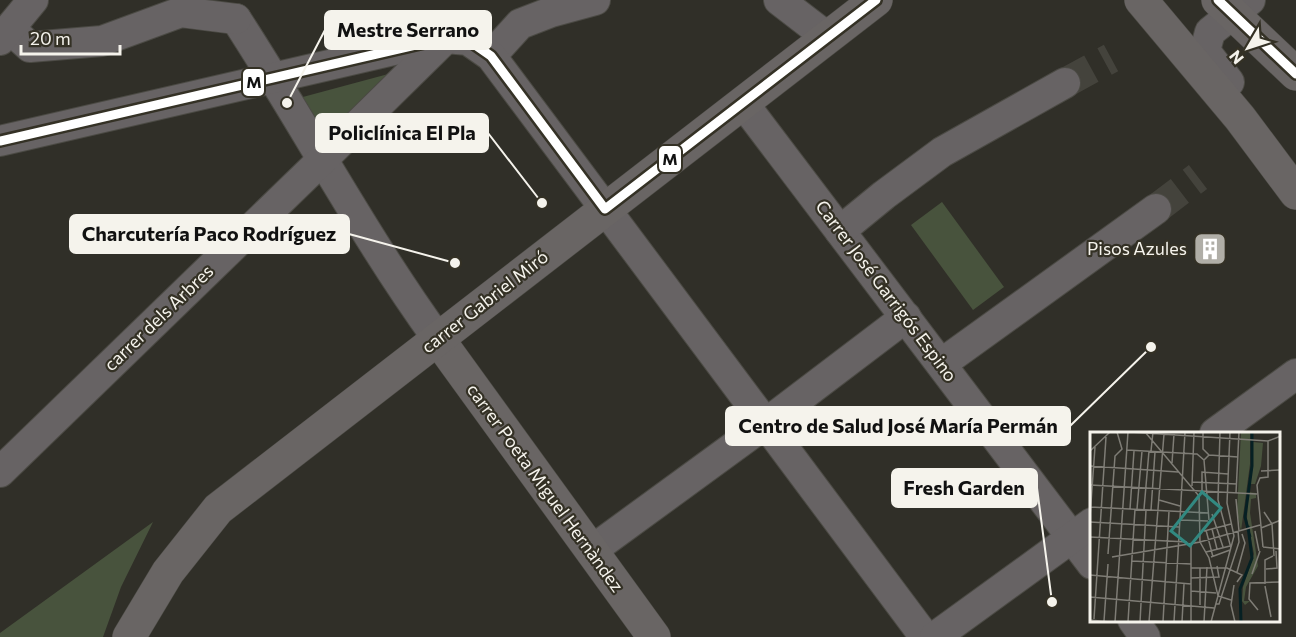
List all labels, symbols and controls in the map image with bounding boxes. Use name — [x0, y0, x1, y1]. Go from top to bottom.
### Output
callout: Mestre Serrano — [325, 11, 491, 49]
text: Mestre Serrano — [337, 17, 479, 41]
scale bar — [21, 18, 120, 56]
north arrow — [1218, 18, 1278, 78]
text: 20 m — [30, 27, 71, 49]
text: N — [1225, 47, 1247, 68]
line badge: M — [242, 68, 265, 97]
text: M — [246, 72, 262, 91]
callout: Policlínica El Pla — [316, 114, 488, 152]
text: Policlínica El Pla — [328, 120, 476, 144]
line badge: M — [658, 145, 682, 173]
text: M — [662, 149, 678, 168]
street label: Carrer José Garrigós Espino — [811, 195, 962, 385]
callout: Charcutería Paco Rodríguez — [70, 215, 349, 253]
text: Charcutería Paco Rodríguez — [82, 221, 336, 245]
building icon: Pisos Azules — [1192, 231, 1228, 267]
place label: Pisos Azules — [1087, 237, 1187, 259]
street label: carrer Gabriel Miró — [417, 245, 552, 357]
street label: carrer dels Arbres — [99, 260, 218, 375]
street label: carrer Poeta Miguel Hernàndez — [463, 379, 629, 596]
callout: Centro de Salud José María Permán — [726, 407, 1070, 445]
text: Centro de Salud José María Permán — [738, 413, 1058, 437]
inset map — [1090, 432, 1281, 622]
callout: Fresh Garden — [892, 469, 1037, 507]
text: Fresh Garden — [903, 475, 1025, 499]

